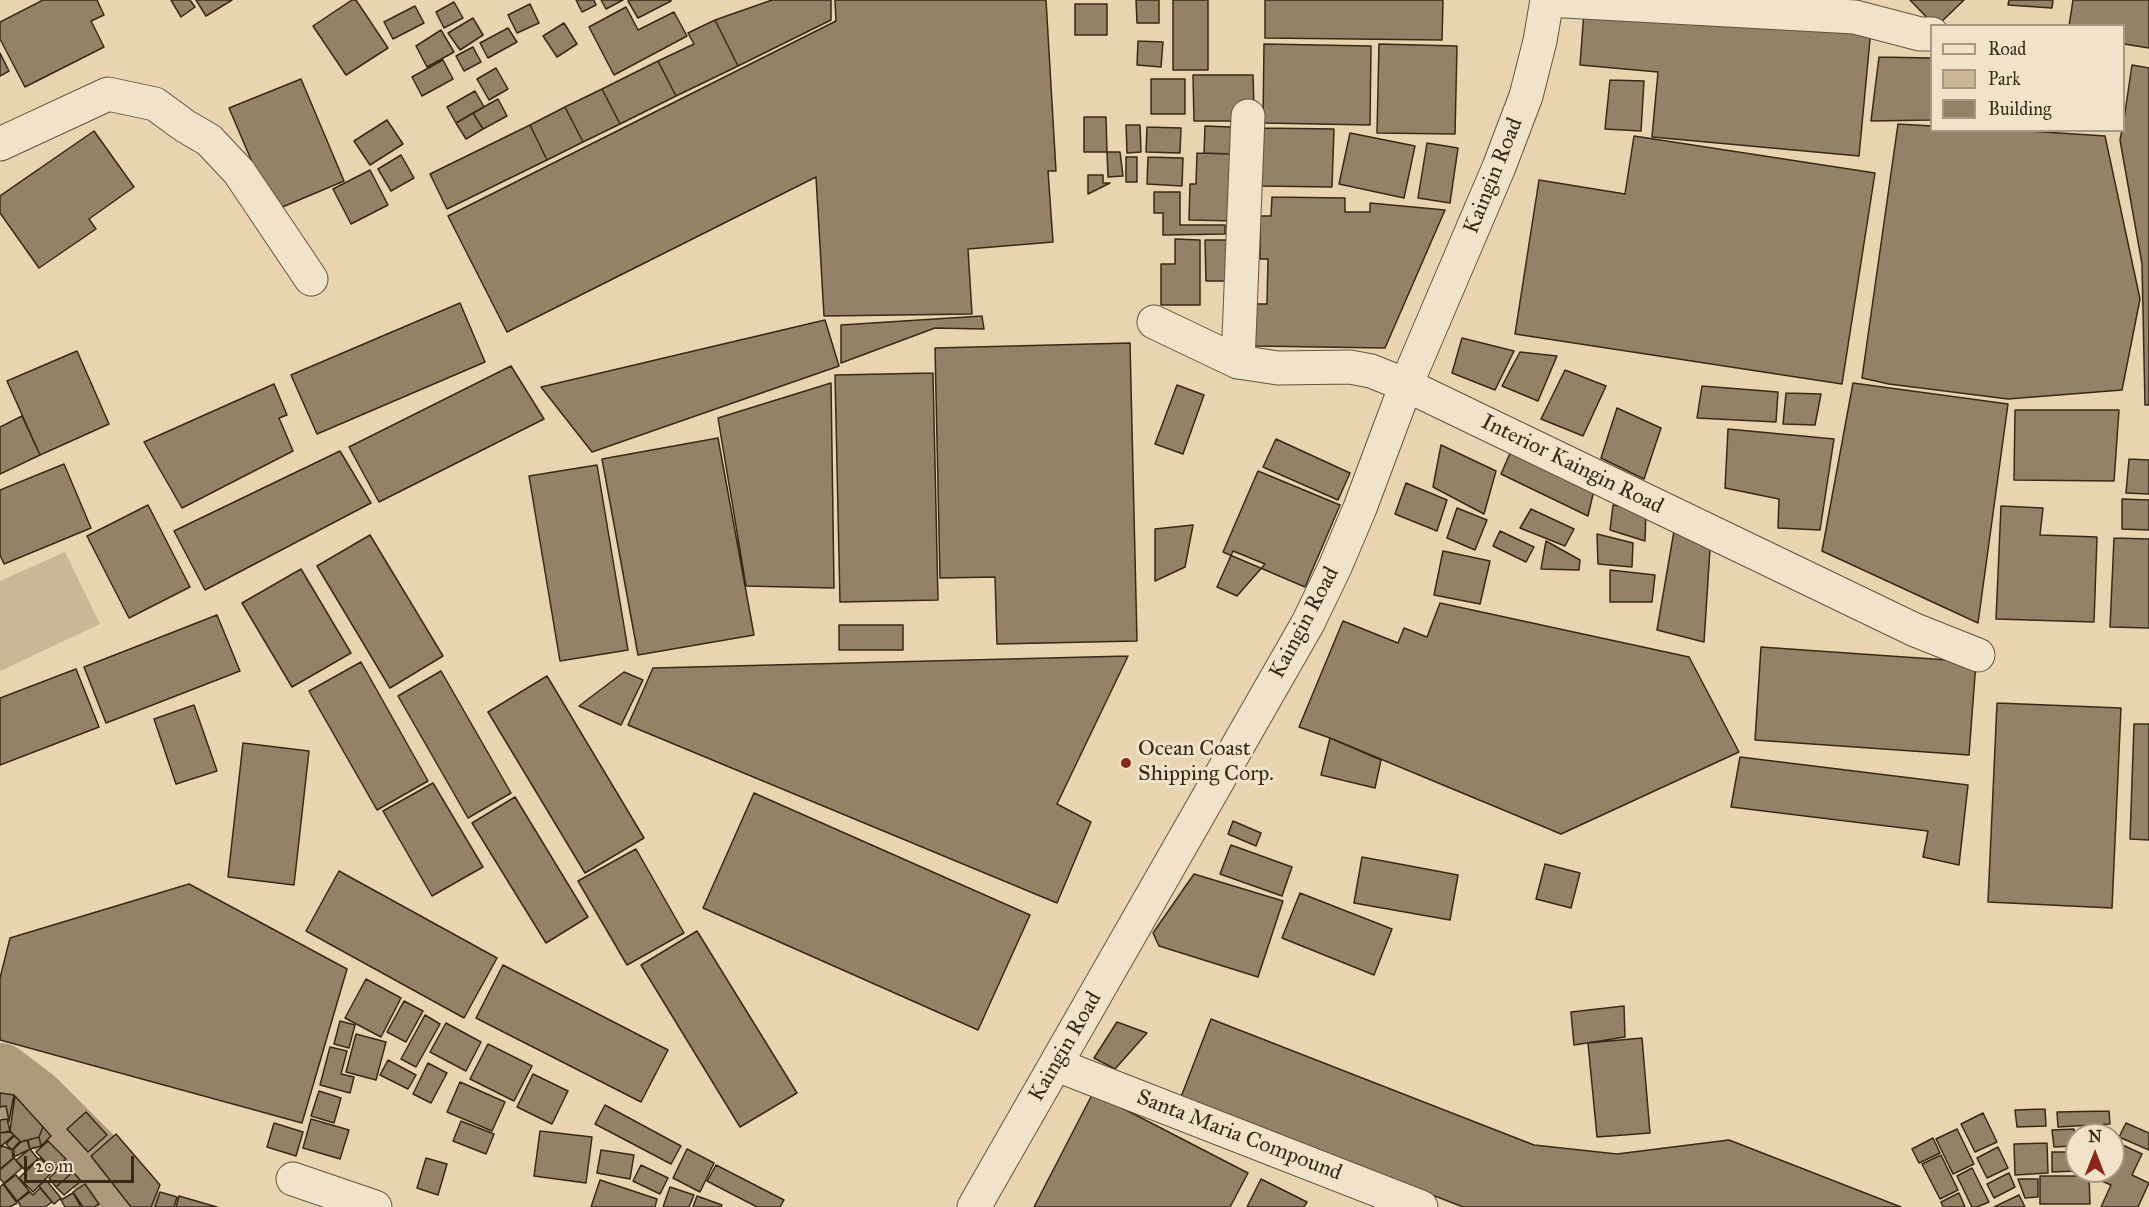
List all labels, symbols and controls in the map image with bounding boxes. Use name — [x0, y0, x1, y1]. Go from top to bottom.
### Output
legend — [1930, 24, 2125, 132]
text: Road — [1988, 38, 2026, 60]
text: Park — [1988, 68, 2021, 90]
text: Building — [1988, 98, 2051, 120]
street label: Kaingin Road — [1459, 114, 1529, 238]
street label: Interior Kaingin Road — [1477, 409, 1667, 521]
street label: Kaingin Road — [1265, 563, 1345, 683]
place label: Ocean Coast Shipping Corp. — [1138, 737, 1274, 788]
marker: Ocean Coast Shipping Corp. — [1119, 756, 1133, 770]
street label: Kaingin Road — [1024, 987, 1108, 1107]
street label: Santa Maria Compound — [1133, 1085, 1345, 1187]
north arrow — [2065, 1123, 2125, 1183]
text: N — [2088, 1127, 2102, 1146]
scale bar — [27, 1144, 136, 1182]
text: 20 m — [35, 1155, 73, 1177]

